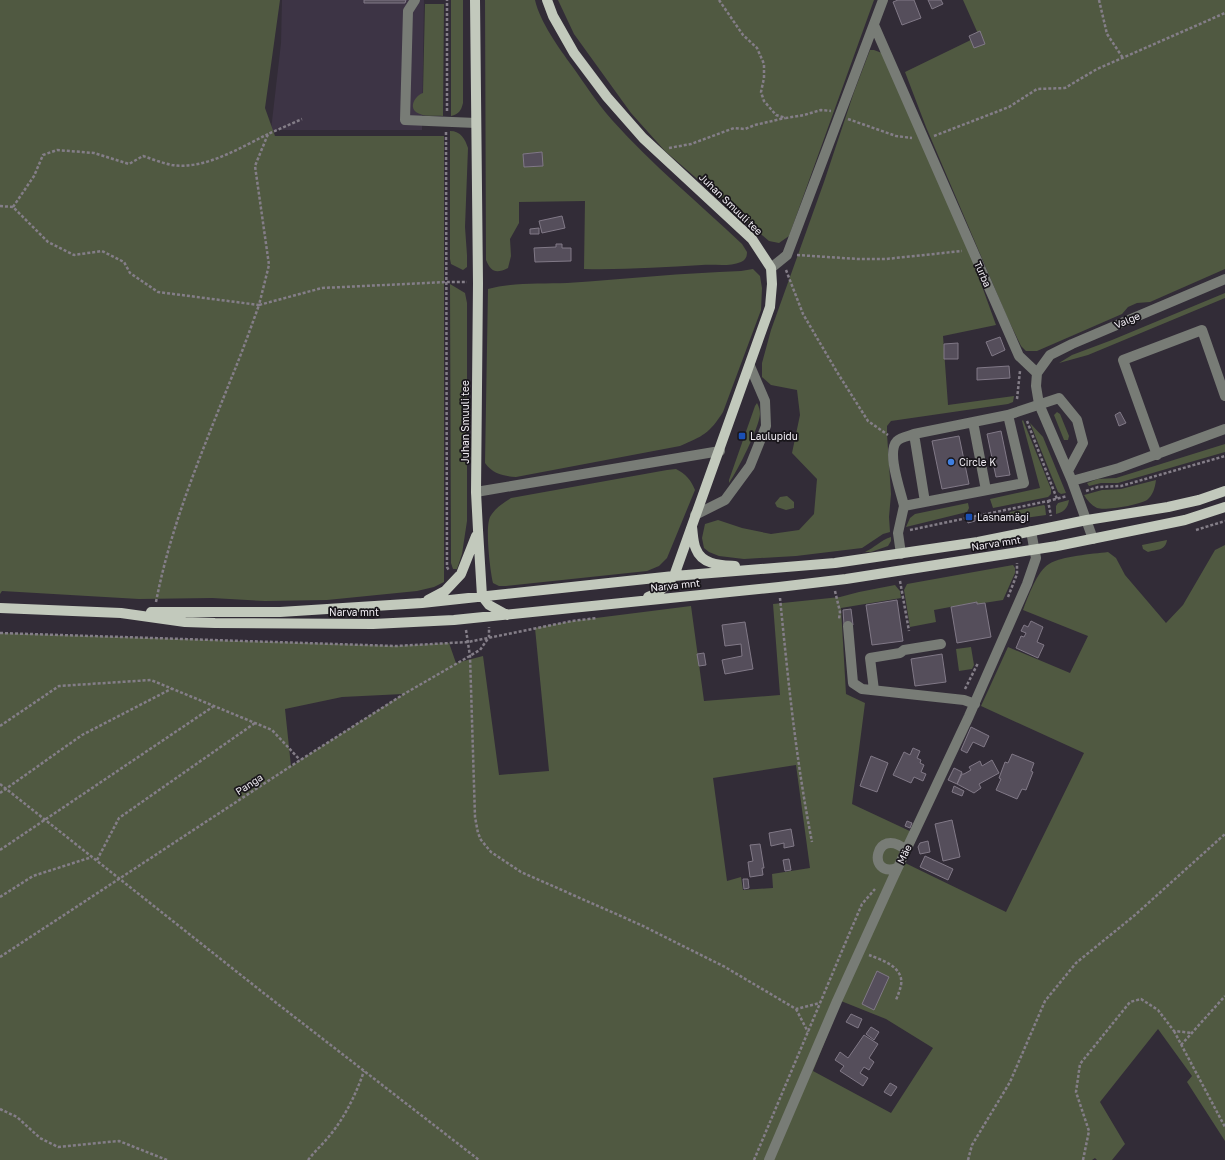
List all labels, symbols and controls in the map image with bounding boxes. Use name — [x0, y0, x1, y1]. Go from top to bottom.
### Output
street label: Juhan Smuuli tee — [697, 171, 765, 237]
street label: Turba — [972, 259, 994, 289]
street label: Valge — [1112, 309, 1142, 331]
street label: Juhan Smuuli tee — [459, 380, 471, 464]
place label: Laulupidu — [750, 430, 798, 442]
marker: Laulupidu — [737, 431, 747, 441]
place label: Circle K — [959, 456, 996, 468]
marker: Circle K — [946, 457, 956, 467]
place label: Lasnamägi — [977, 511, 1029, 523]
marker: Lasnamägi — [964, 512, 974, 522]
street label: Narva mnt — [970, 533, 1022, 553]
street label: Narva mnt — [650, 576, 700, 594]
street label: Narva mnt — [329, 606, 379, 618]
street label: Panga — [233, 771, 265, 797]
street label: Mäe — [894, 842, 914, 866]

